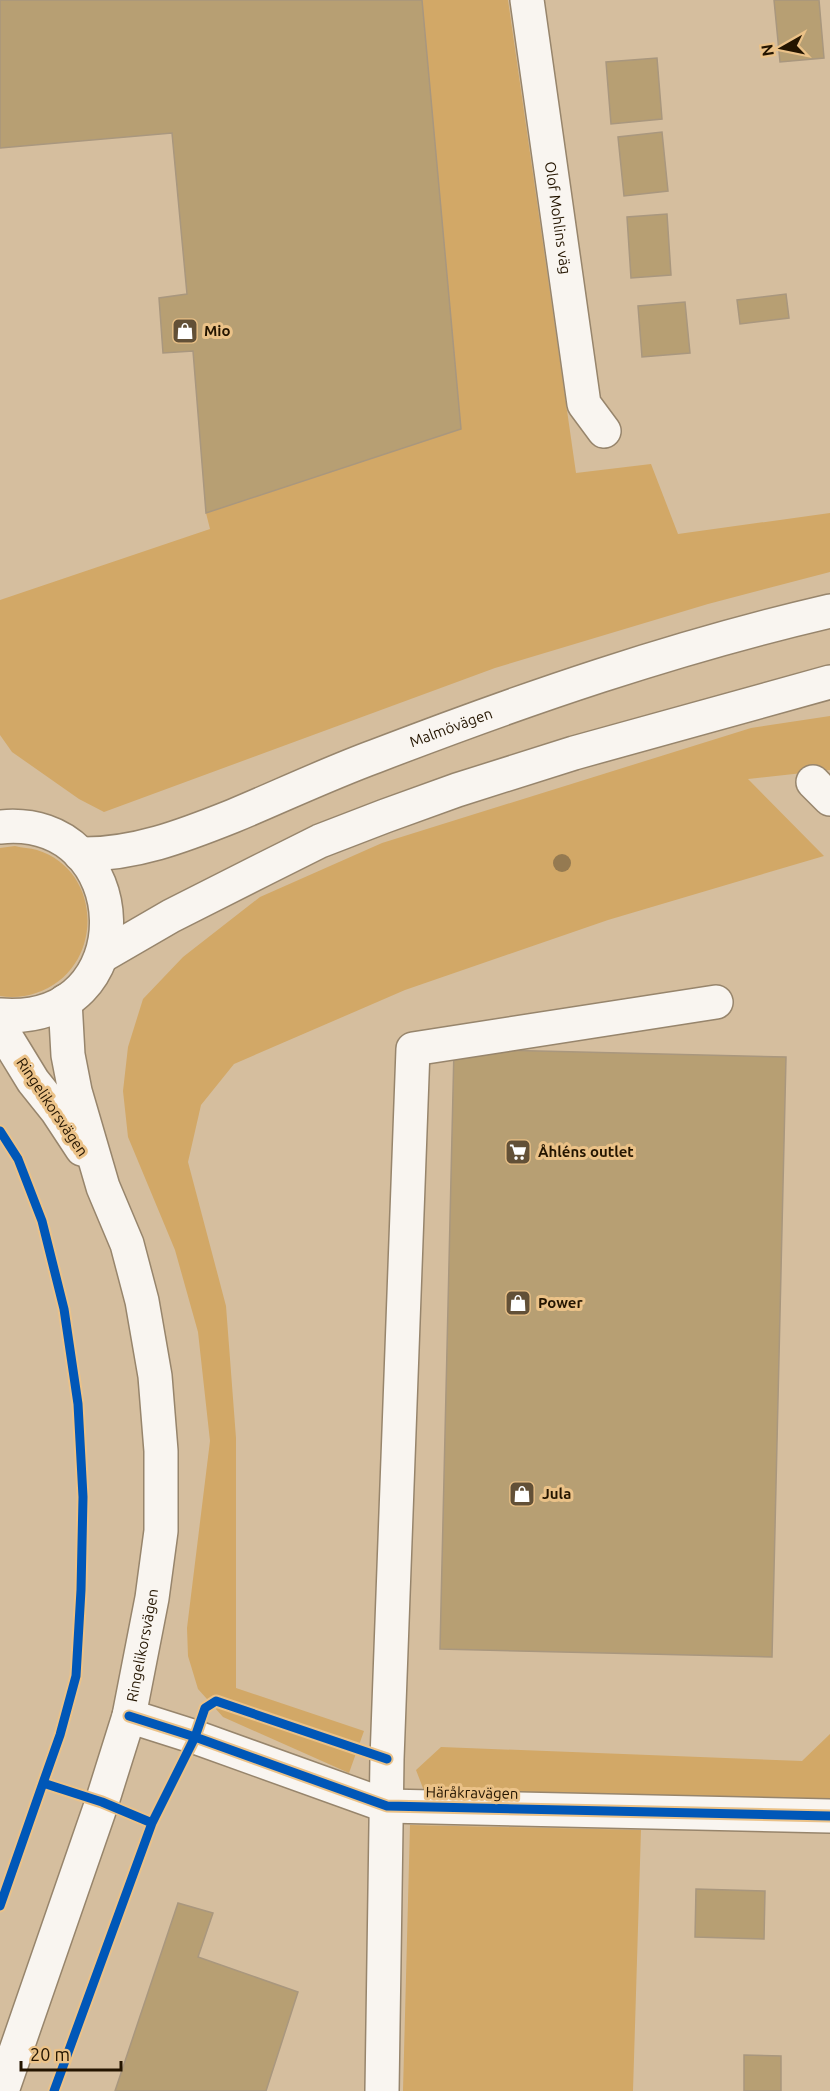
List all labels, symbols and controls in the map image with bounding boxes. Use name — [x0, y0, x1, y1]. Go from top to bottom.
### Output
north arrow — [752, 18, 812, 78]
text: N — [757, 43, 777, 58]
street label: Olof Mohlins väg — [542, 160, 575, 275]
shop icon: Mio — [170, 316, 200, 346]
place label: Mio — [204, 322, 231, 339]
street label: Malmövägen — [407, 704, 495, 750]
street label: Ringelikorsvägen — [13, 1054, 92, 1159]
supermarket icon: Åhléns outlet — [503, 1137, 533, 1167]
place label: Åhléns outlet — [538, 1143, 634, 1160]
shop icon: Power — [503, 1288, 533, 1318]
place label: Power — [538, 1294, 583, 1311]
shop icon: Jula — [507, 1479, 537, 1509]
place label: Jula — [542, 1485, 571, 1502]
street label: Ringelikorsvägen — [123, 1588, 161, 1703]
street label: Häråkravägen — [425, 1783, 519, 1802]
scale bar — [21, 2034, 122, 2072]
text: 20 m — [30, 2044, 70, 2064]

